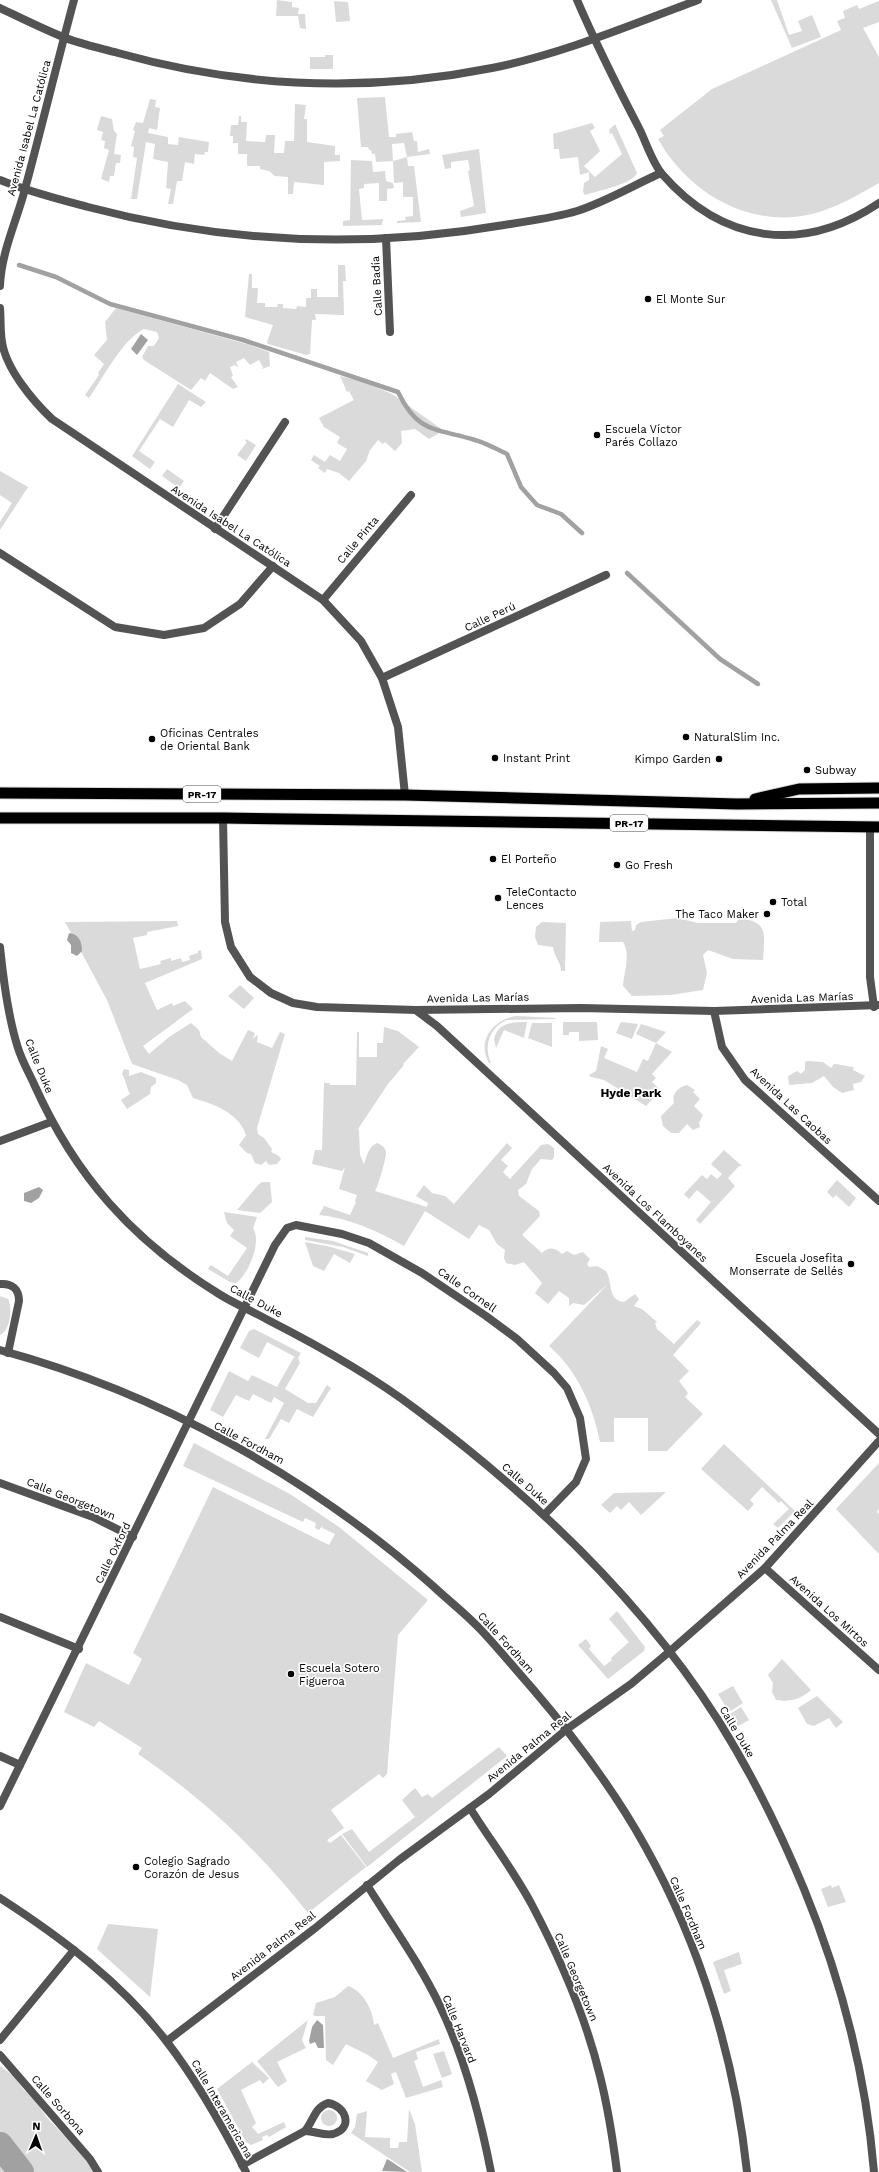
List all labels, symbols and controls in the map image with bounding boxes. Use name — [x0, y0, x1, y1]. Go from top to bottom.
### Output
street label: Avenida Isabel La Católica — [5, 59, 53, 197]
street label: Calle Badía — [369, 256, 385, 316]
place label: El Monte Sur — [656, 293, 726, 306]
marker: El Monte Sur — [643, 294, 653, 304]
place label: Escuela Víctor Parés Collazo — [605, 423, 682, 449]
marker: Escuela Víctor Parés Collazo — [592, 430, 602, 440]
street label: Avenida Isabel La Católica — [169, 482, 293, 570]
street label: Calle Pinta — [334, 514, 382, 566]
street label: Calle Perú — [462, 600, 518, 634]
place label: Oficinas Centrales de Oriental Bank — [160, 727, 259, 753]
place label: NaturalSlim Inc. — [694, 731, 780, 744]
marker: NaturalSlim Inc. — [681, 732, 691, 742]
marker: Oficinas Centrales de Oriental Bank — [147, 734, 157, 744]
place label: Instant Print — [503, 752, 571, 765]
marker: Instant Print — [490, 753, 500, 763]
place label: Kimpo Garden — [635, 753, 711, 766]
marker: Kimpo Garden — [714, 754, 724, 764]
place label: Subway — [815, 764, 856, 777]
marker: Subway — [802, 765, 812, 775]
road number: PR-17 — [183, 786, 221, 802]
road number: PR-17 — [610, 815, 648, 831]
place label: El Porteño — [501, 853, 556, 866]
marker: El Porteño — [488, 854, 498, 864]
place label: Go Fresh — [625, 859, 673, 872]
marker: Go Fresh — [612, 860, 622, 870]
place label: TeleContacto Lences — [506, 886, 577, 912]
marker: TeleContacto Lences — [493, 893, 503, 903]
place label: Total — [781, 896, 808, 909]
marker: Total — [768, 897, 778, 907]
place label: The Taco Maker — [675, 908, 760, 921]
marker: The Taco Maker — [762, 909, 772, 919]
street label: Avenida Las Marías — [750, 990, 854, 1006]
street label: Avenida Las Marías — [427, 991, 530, 1005]
street label: Calle Duke — [22, 1037, 56, 1095]
street label: Avenida Las Caobas — [747, 1065, 835, 1147]
district label: Hyde Park — [600, 1086, 662, 1100]
street label: Avenida Los Flamboyanes — [600, 1161, 710, 1265]
place label: Escuela Josefita Monserrate de Sellés — [729, 1252, 843, 1278]
marker: Escuela Josefita Monserrate de Sellés — [846, 1259, 856, 1269]
street label: Calle Cornell — [435, 1265, 500, 1316]
street label: Calle Duke — [227, 1282, 285, 1320]
street label: Calle Fordham — [211, 1419, 287, 1467]
street label: Calle Duke — [499, 1460, 551, 1508]
street label: Calle Georgetown — [25, 1475, 117, 1523]
street label: Avenida Palma Real — [734, 1496, 817, 1581]
street label: Calle Oxford — [93, 1520, 133, 1586]
street label: Avenida Los Mirtos — [787, 1572, 871, 1650]
street label: Calle Fordham — [475, 1610, 537, 1676]
place label: Escuela Sotero Figueroa — [299, 1662, 380, 1688]
marker: Escuela Sotero Figueroa — [286, 1669, 296, 1679]
street label: Calle Duke — [717, 1704, 757, 1760]
street label: Avenida Palma Real — [484, 1709, 574, 1785]
place label: Colegio Sagrado Corazón de Jesus — [144, 1855, 239, 1881]
marker: Colegio Sagrado Corazón de Jesus — [131, 1862, 141, 1872]
street label: Calle Fordham — [667, 1875, 709, 1951]
street label: Avenida Palma Real — [228, 1908, 319, 1983]
street label: Calle Georgetown — [551, 1931, 601, 2023]
street label: Calle Harvard — [439, 1993, 479, 2065]
street label: Calle Interamericana — [188, 2057, 256, 2161]
street label: Calle Sorbona — [28, 2072, 88, 2138]
north arrow — [16, 2116, 56, 2156]
text: N — [32, 2120, 41, 2133]

